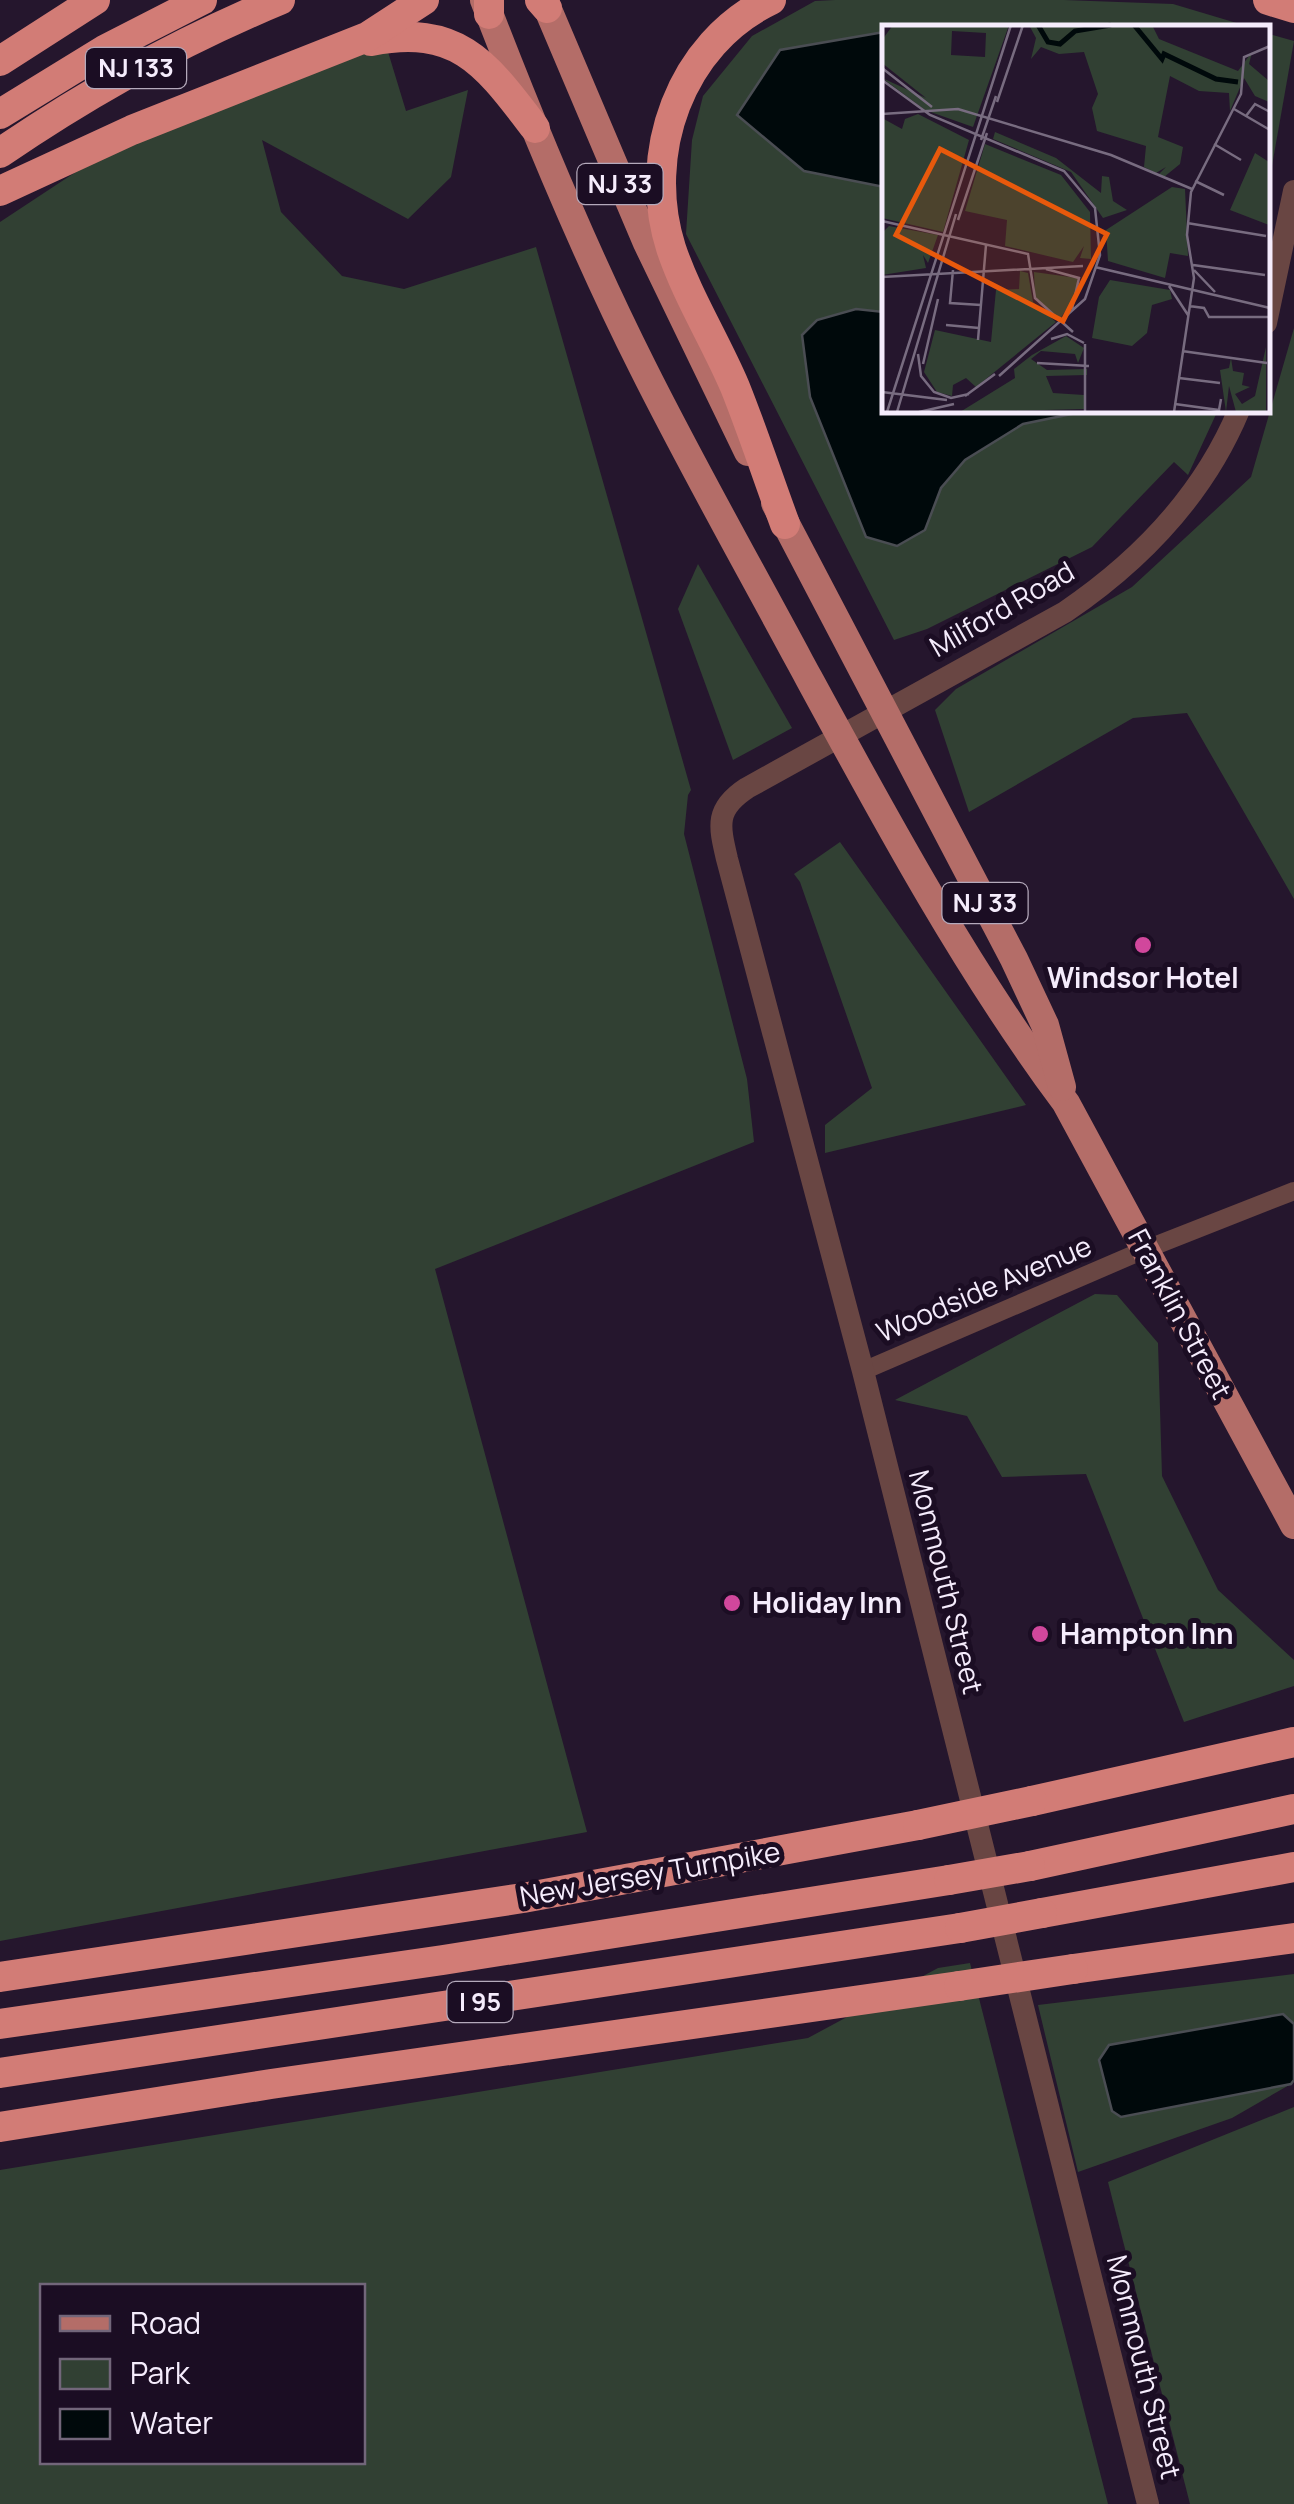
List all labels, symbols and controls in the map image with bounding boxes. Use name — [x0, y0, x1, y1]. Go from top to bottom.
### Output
inset map — [882, 25, 1269, 412]
road number: NJ 133 — [86, 48, 186, 88]
road number: NJ 33 — [578, 164, 662, 204]
street label: Milford Road — [922, 551, 1081, 665]
road number: NJ 33 — [942, 883, 1028, 923]
marker: Windsor Hotel — [1132, 934, 1154, 956]
place label: Windsor Hotel — [1047, 958, 1239, 996]
street label: Franklin Street — [1120, 1222, 1242, 1405]
street label: Woodside Avenue — [870, 1226, 1097, 1350]
street label: Monmouth Street — [901, 1466, 993, 1698]
place label: Holiday Inn — [752, 1583, 902, 1621]
marker: Holiday Inn — [721, 1592, 743, 1614]
place label: Hampton Inn — [1060, 1614, 1233, 1652]
marker: Hampton Inn — [1029, 1623, 1051, 1645]
street label: New Jersey Turnpike — [517, 1831, 783, 1915]
road number: I 95 — [448, 1982, 512, 2022]
street label: Monmouth Street — [1099, 2251, 1191, 2483]
legend — [40, 2284, 365, 2464]
text: Road — [130, 2302, 201, 2343]
text: Park — [130, 2352, 191, 2393]
text: Water — [130, 2402, 213, 2443]

